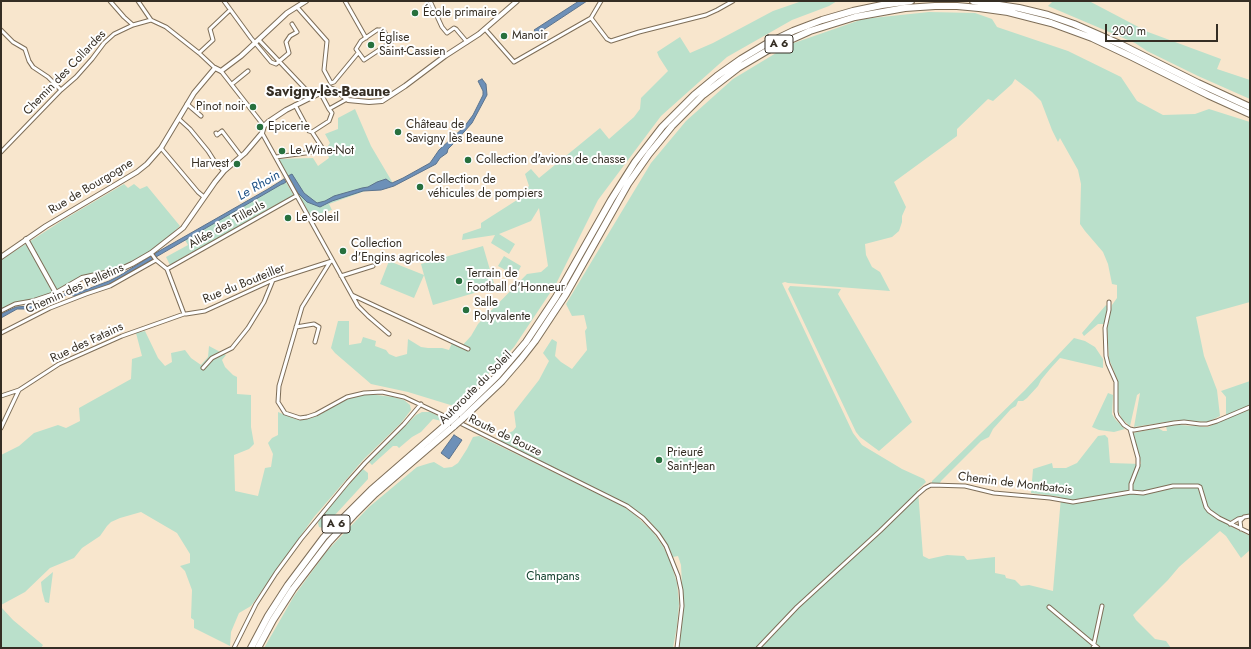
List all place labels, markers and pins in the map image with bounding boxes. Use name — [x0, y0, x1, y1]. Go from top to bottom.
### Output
place label: École primaire — [423, 6, 497, 20]
marker: École primaire — [410, 8, 420, 18]
place label: Manoir — [512, 29, 548, 43]
place label: Église Saint-Cassien — [379, 31, 445, 59]
marker: Manoir — [499, 31, 509, 41]
marker: Église Saint-Cassien — [366, 40, 376, 50]
place label: Pinot noir — [196, 100, 245, 114]
marker: Pinot noir — [248, 102, 258, 112]
place label: Château de Savigny lès Beaune — [406, 118, 503, 146]
place label: Epicerie — [268, 120, 310, 134]
marker: Epicerie — [255, 122, 265, 132]
marker: Château de Savigny lès Beaune — [393, 127, 403, 137]
place label: Le Wine-Not — [290, 144, 354, 158]
marker: Le Wine-Not — [277, 146, 287, 156]
place label: Collection d'avions de chasse — [476, 153, 625, 167]
marker: Collection d'avions de chasse — [463, 155, 473, 165]
place label: Harvest — [191, 157, 229, 171]
marker: Harvest — [232, 159, 242, 169]
place label: Collection de véhicules de pompiers — [428, 173, 543, 201]
marker: Collection de véhicules de pompiers — [415, 182, 425, 192]
place label: Le Soleil — [296, 211, 339, 225]
marker: Le Soleil — [283, 213, 293, 223]
place label: Collection d'Engins agricoles — [351, 237, 445, 265]
marker: Collection d'Engins agricoles — [338, 246, 348, 256]
place label: Terrain de Football d'Honneur — [467, 267, 565, 295]
marker: Terrain de Football d'Honneur — [454, 276, 464, 286]
place label: Salle Polyvalente — [474, 296, 531, 324]
marker: Salle Polyvalente — [461, 305, 471, 315]
place label: Prieuré Saint-Jean — [667, 446, 715, 474]
marker: Prieuré Saint-Jean — [654, 455, 664, 465]

